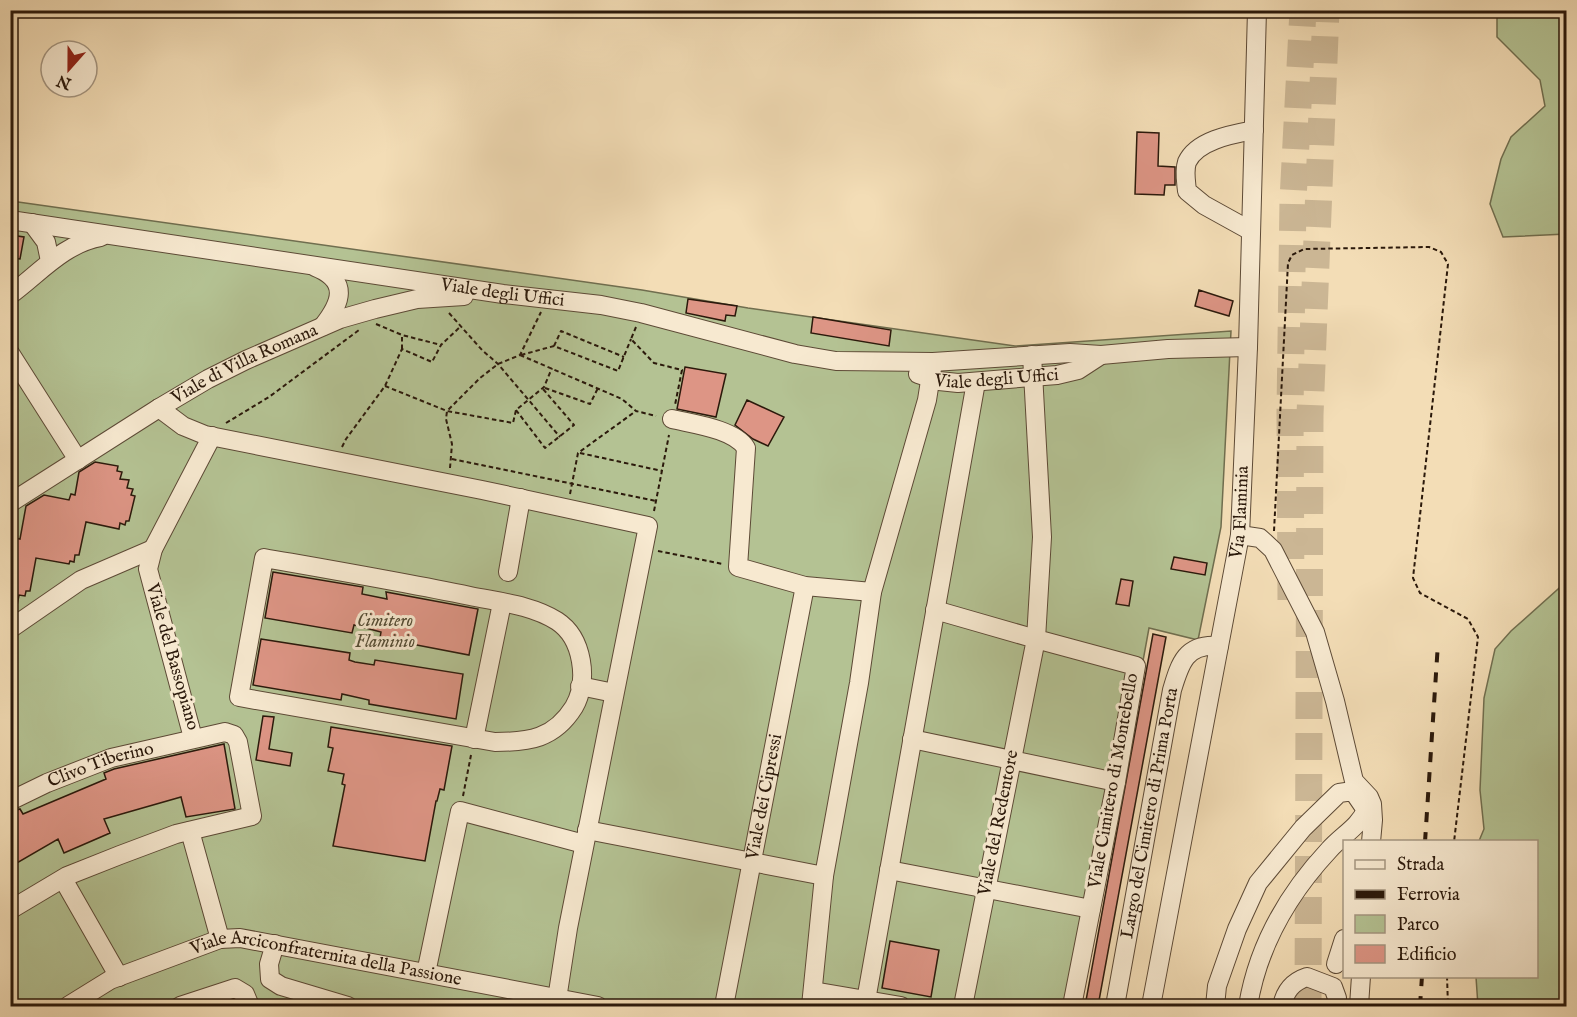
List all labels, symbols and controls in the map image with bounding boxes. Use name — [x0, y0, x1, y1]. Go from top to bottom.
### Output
north arrow — [39, 39, 99, 99]
text: N — [54, 69, 75, 93]
street label: Viale degli Uffici — [438, 273, 566, 312]
street label: Viale di Villa Romana — [166, 319, 321, 410]
street label: Viale degli Uffici — [932, 363, 1060, 395]
street label: Via Flaminia — [1224, 465, 1254, 562]
street label: Viale del Bassopiano — [140, 580, 204, 733]
park label: Cimitero Flaminio — [355, 610, 415, 654]
street label: Viale Cimitero di Montebello — [1084, 671, 1144, 892]
street label: Largo del Cimitero di Prima Porta — [1116, 686, 1184, 940]
street label: Viale dei Cipressi — [741, 732, 788, 863]
street label: Clivo Tiberino — [44, 737, 156, 793]
street label: Viale del Redentore — [973, 748, 1024, 899]
legend — [1343, 840, 1538, 978]
text: Strada — [1397, 854, 1444, 877]
text: Ferrovia — [1397, 884, 1460, 907]
text: Parco — [1397, 914, 1439, 937]
street label: Viale Arciconfraternita della Passione — [186, 926, 464, 991]
text: Edificio — [1397, 944, 1457, 967]

